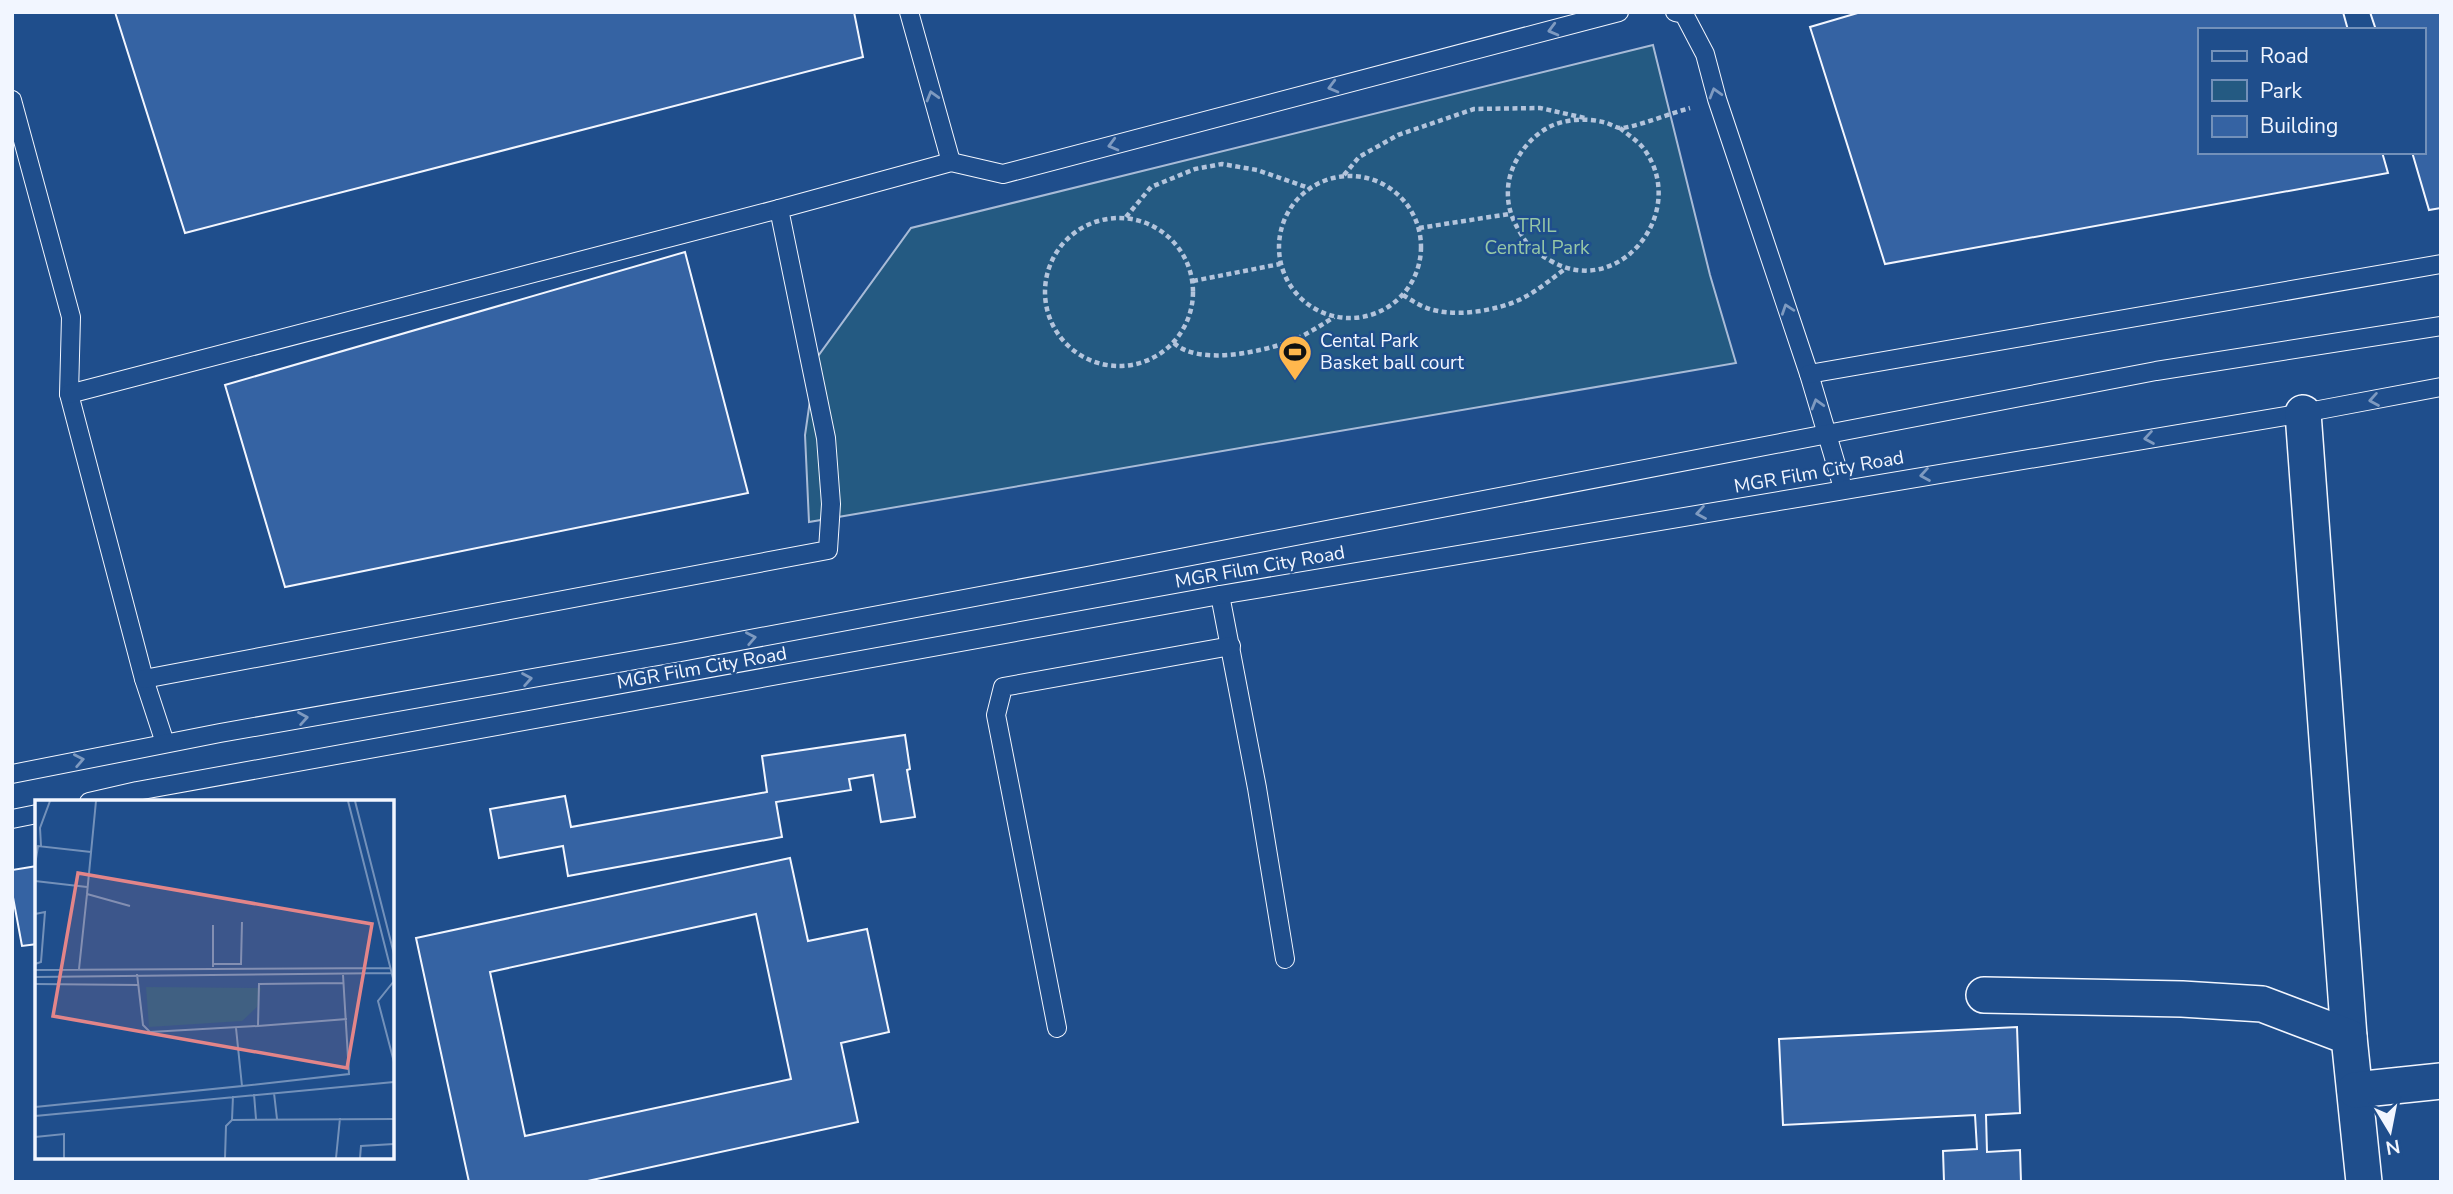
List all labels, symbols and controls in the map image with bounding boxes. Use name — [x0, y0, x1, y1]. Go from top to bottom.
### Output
one-way arrow — [1547, 21, 1559, 36]
legend — [2198, 28, 2425, 154]
text: Road — [2260, 42, 2309, 70]
text: Park — [2260, 77, 2302, 105]
one-way arrow — [1327, 79, 1339, 93]
one-way arrow — [1709, 87, 1724, 99]
one-way arrow — [926, 90, 940, 102]
text: Building — [2260, 112, 2338, 140]
one-way arrow — [1107, 137, 1119, 151]
park label: TRIL Central Park — [1485, 213, 1590, 261]
one-way arrow — [1781, 303, 1795, 315]
place label: Cental Park Basket ball court — [1320, 328, 1464, 376]
sports icon: Cental Park Basket ball court — [1276, 333, 1314, 382]
one-way arrow — [2368, 391, 2380, 406]
one-way arrow — [1811, 399, 1826, 411]
one-way arrow — [2143, 430, 2155, 445]
street label: MGR Film City Road — [1732, 444, 1906, 500]
one-way arrow — [1919, 467, 1931, 482]
one-way arrow — [1695, 505, 1707, 520]
street label: MGR Film City Road — [1173, 539, 1347, 595]
one-way arrow — [745, 632, 757, 647]
street label: MGR Film City Road — [615, 640, 789, 696]
one-way arrow — [521, 672, 533, 687]
one-way arrow — [297, 712, 309, 727]
one-way arrow — [73, 754, 85, 769]
inset map — [35, 800, 394, 1159]
north arrow — [2355, 1096, 2425, 1166]
text: N — [2384, 1133, 2402, 1161]

